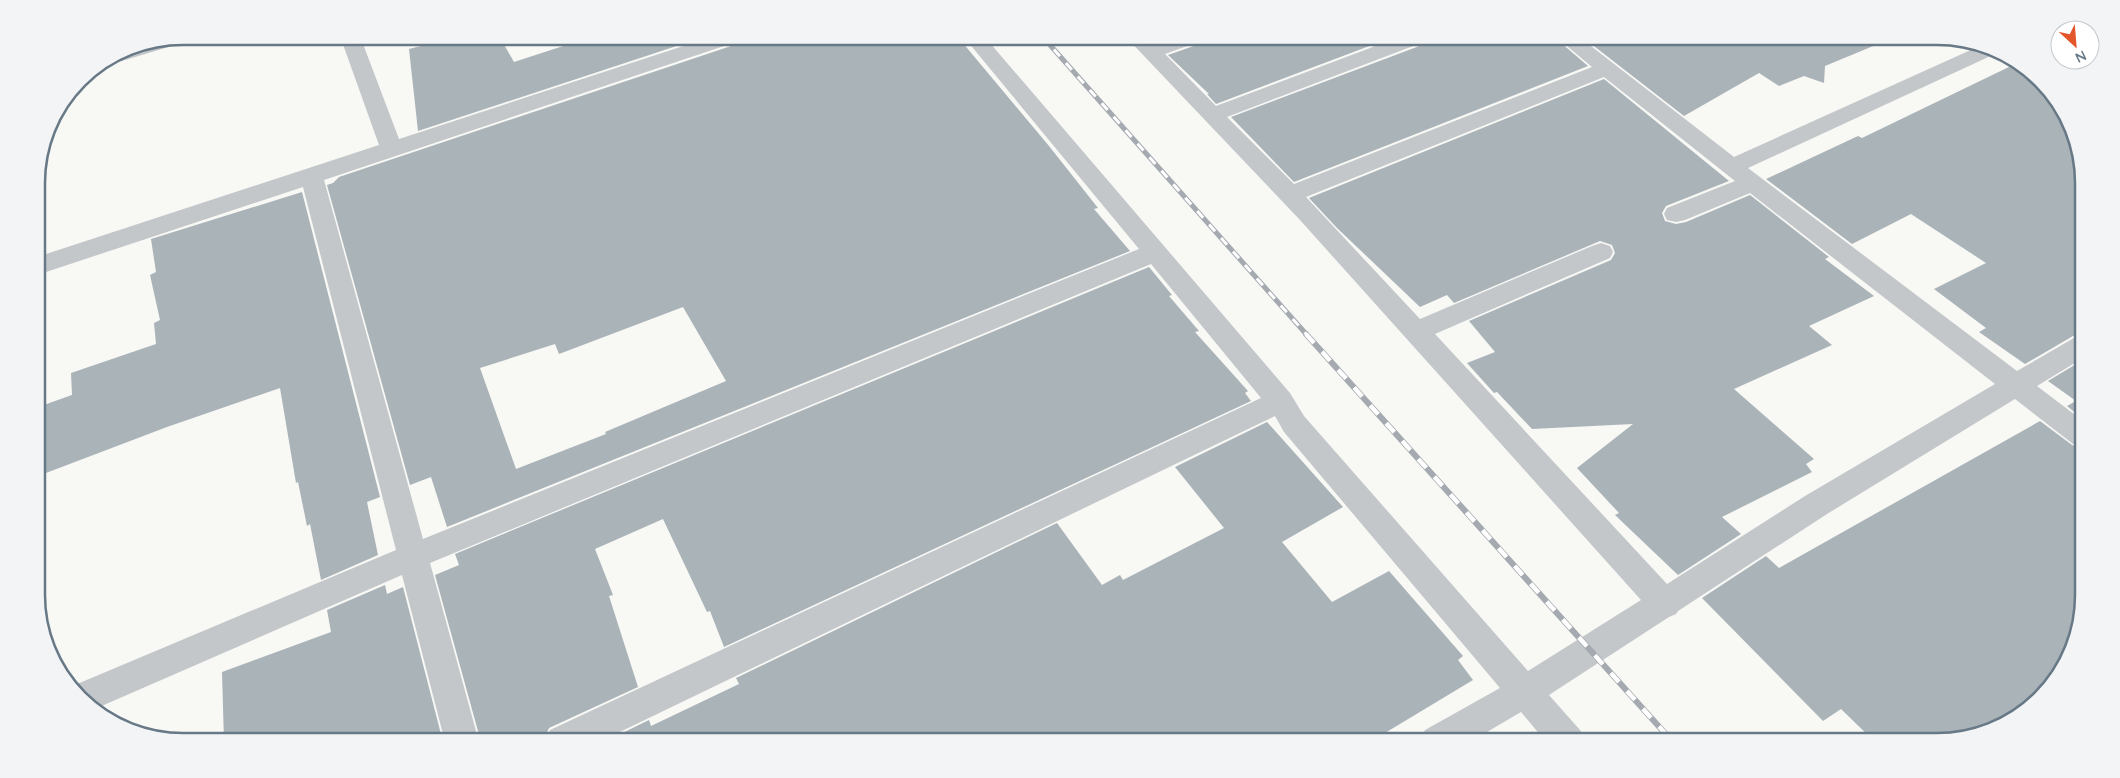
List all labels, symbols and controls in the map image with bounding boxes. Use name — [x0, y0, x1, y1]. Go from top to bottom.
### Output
north arrow — [2050, 20, 2100, 70]
text: N — [2072, 46, 2089, 67]

